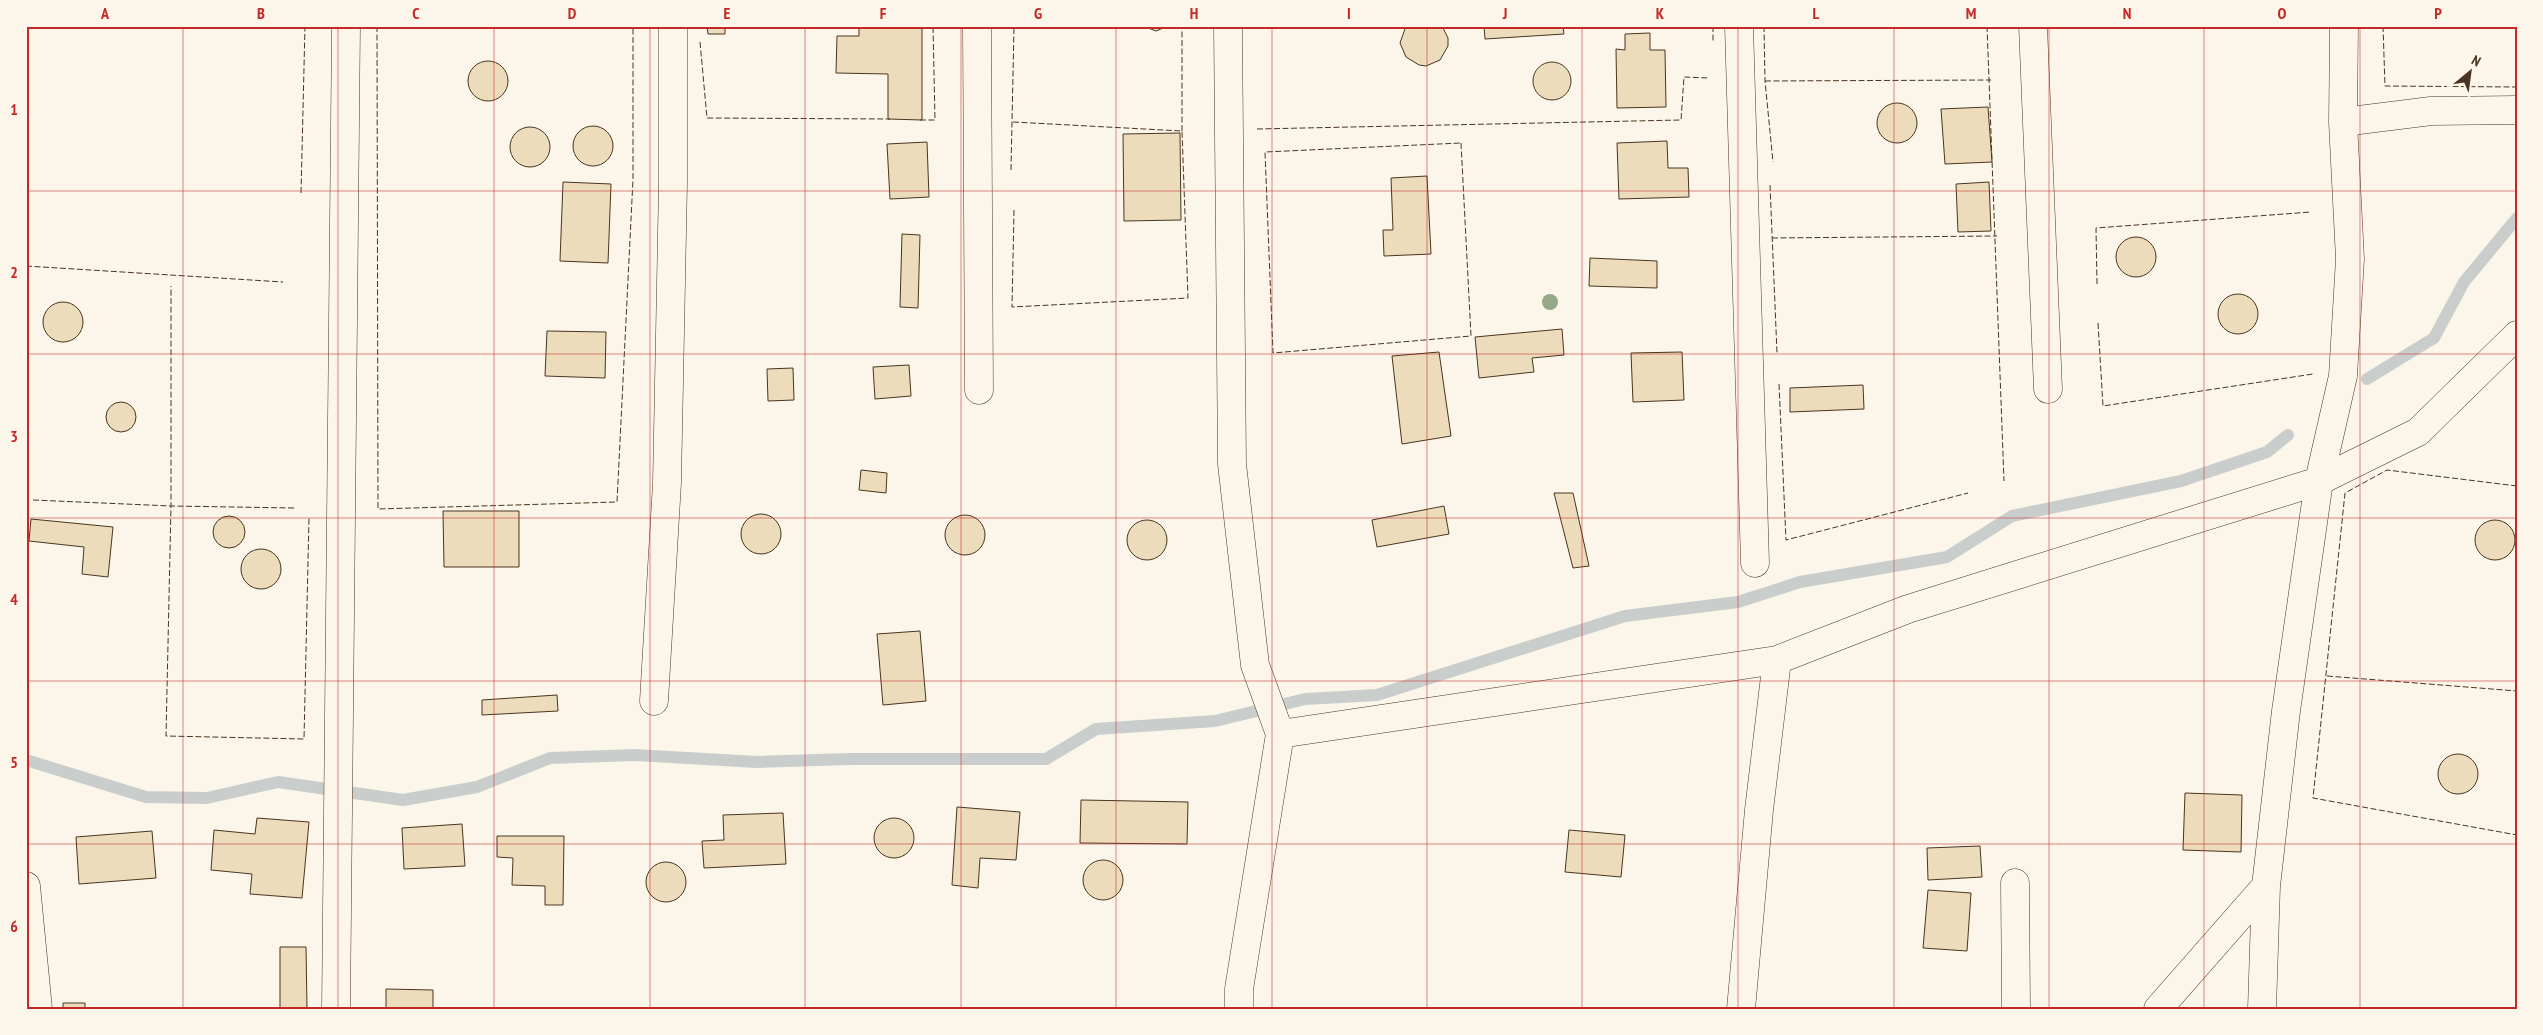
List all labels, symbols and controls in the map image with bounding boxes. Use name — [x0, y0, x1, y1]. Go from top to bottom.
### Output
text: A — [100, 3, 110, 23]
text: B — [257, 3, 265, 23]
text: C — [412, 3, 420, 23]
text: D — [568, 3, 577, 23]
text: E — [724, 3, 731, 23]
text: F — [880, 3, 887, 23]
text: G — [1034, 3, 1042, 23]
text: H — [1190, 3, 1198, 23]
text: I — [1347, 3, 1351, 23]
text: J — [1502, 3, 1507, 23]
text: K — [1656, 3, 1665, 23]
text: L — [1813, 3, 1820, 23]
text: M — [1966, 3, 1976, 23]
text: N — [2123, 3, 2131, 23]
text: O — [2278, 3, 2287, 23]
text: P — [2434, 3, 2442, 23]
north arrow — [2446, 48, 2496, 98]
text: N — [2469, 51, 2484, 70]
text: 1 — [10, 99, 18, 119]
text: 2 — [10, 262, 18, 282]
text: 3 — [10, 426, 18, 446]
text: 4 — [10, 589, 18, 609]
text: 5 — [10, 752, 18, 772]
text: 6 — [10, 916, 18, 936]

